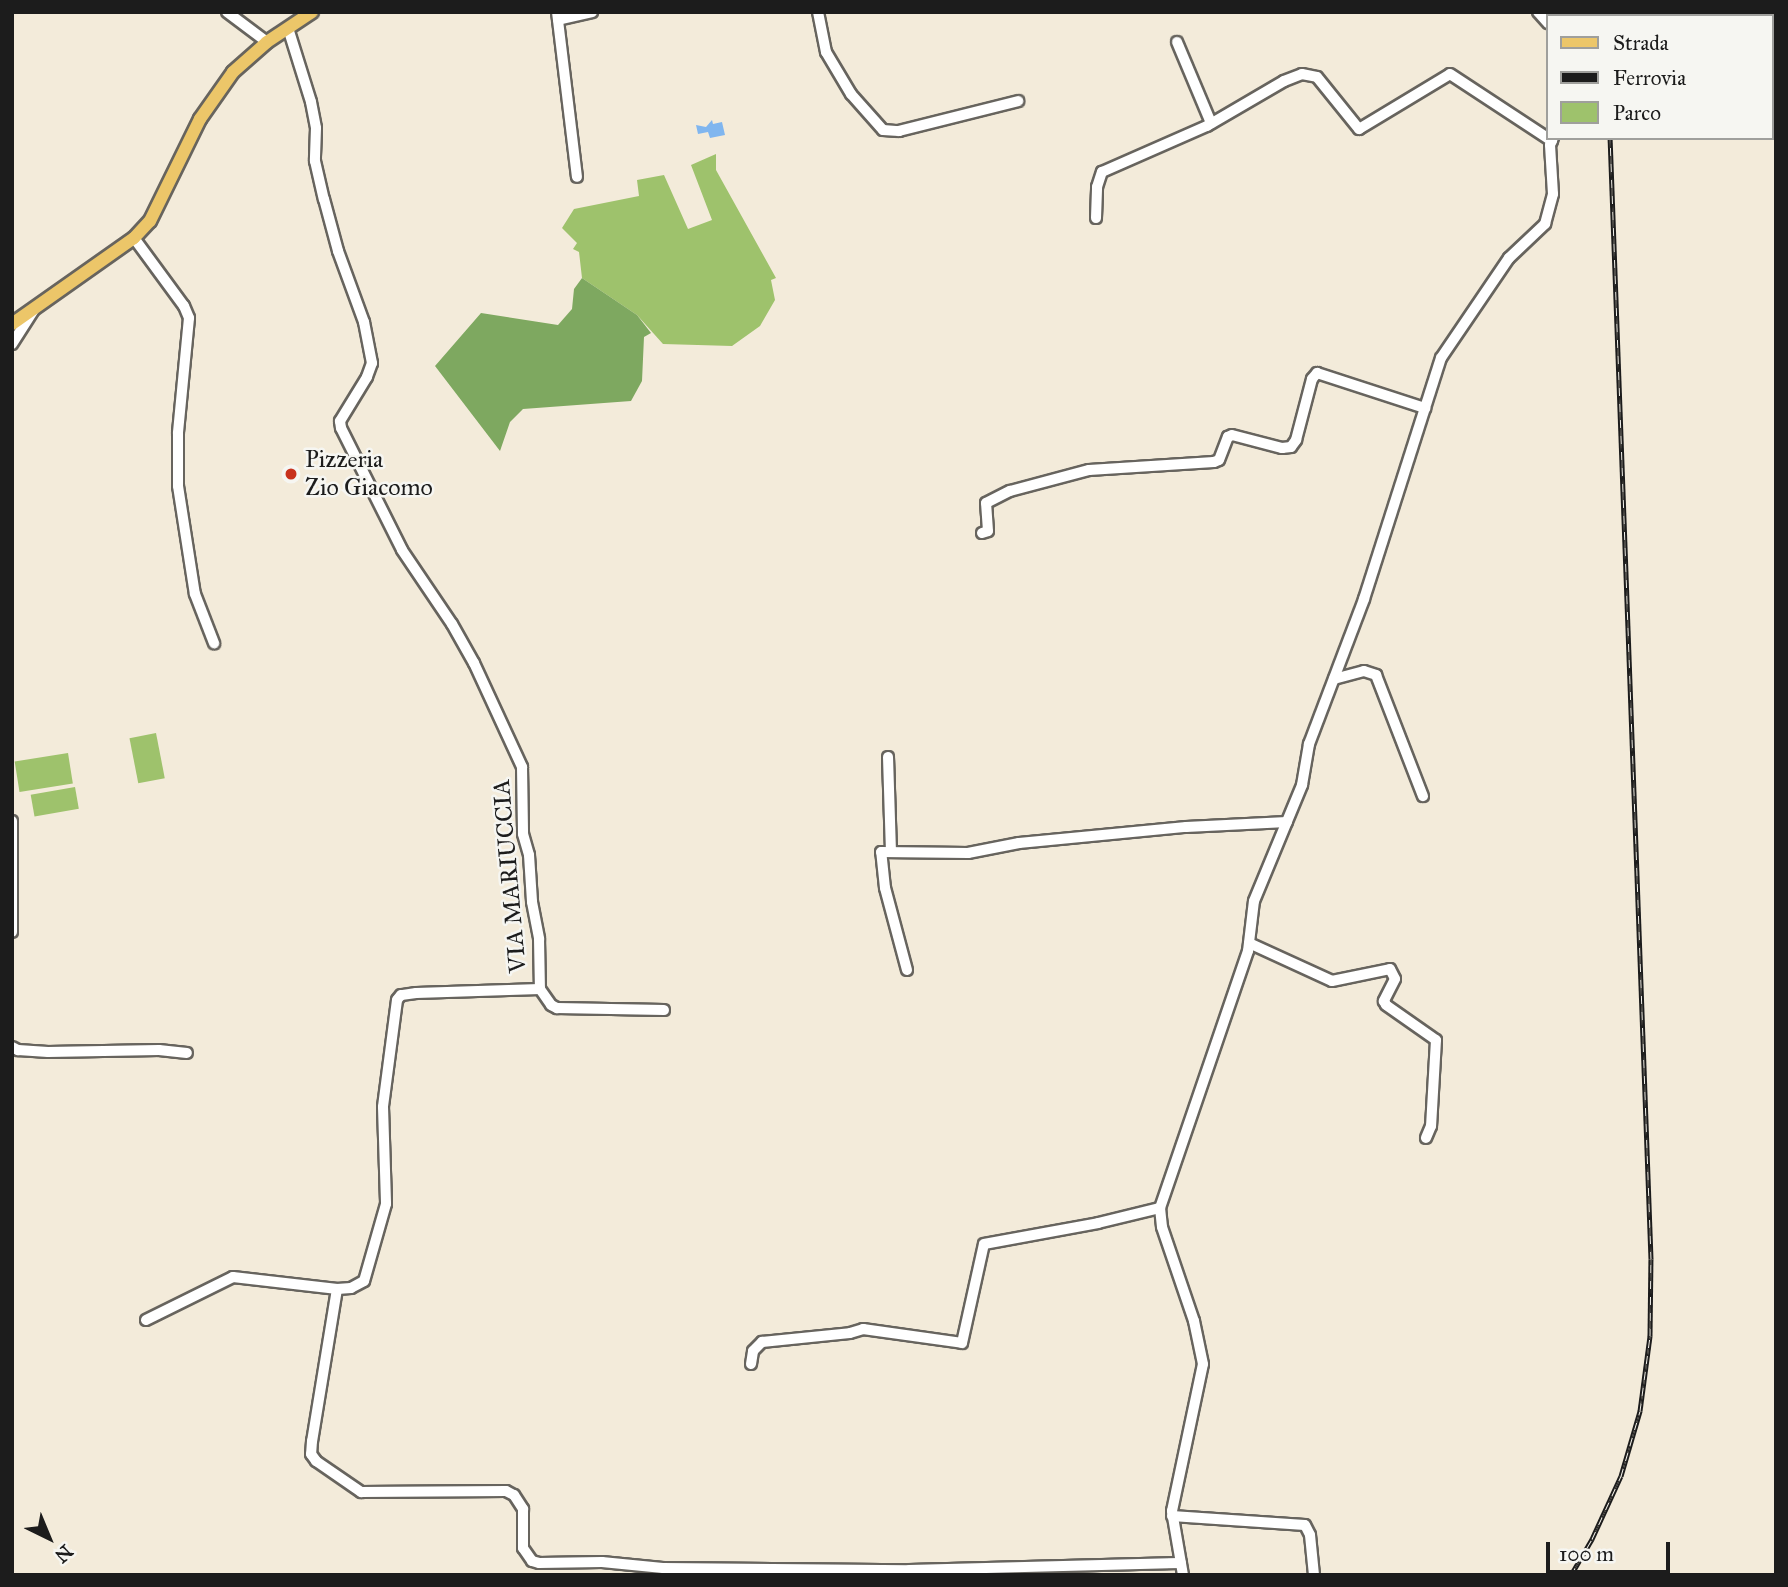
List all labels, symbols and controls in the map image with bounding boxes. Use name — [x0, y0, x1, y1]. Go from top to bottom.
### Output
legend — [1546, 14, 1774, 140]
text: Strada — [1613, 30, 1669, 56]
text: Ferrovia — [1613, 65, 1686, 91]
text: Parco — [1613, 100, 1661, 126]
place label: Pizzeria Zio Giacomo — [305, 446, 433, 502]
marker: Pizzeria Zio Giacomo — [283, 466, 299, 482]
street label: VIA MARIUCCIA — [487, 778, 533, 974]
north arrow — [14, 1503, 84, 1573]
scale bar — [1550, 1528, 1674, 1572]
text: N — [50, 1540, 77, 1568]
text: 100 m — [1559, 1541, 1614, 1567]

